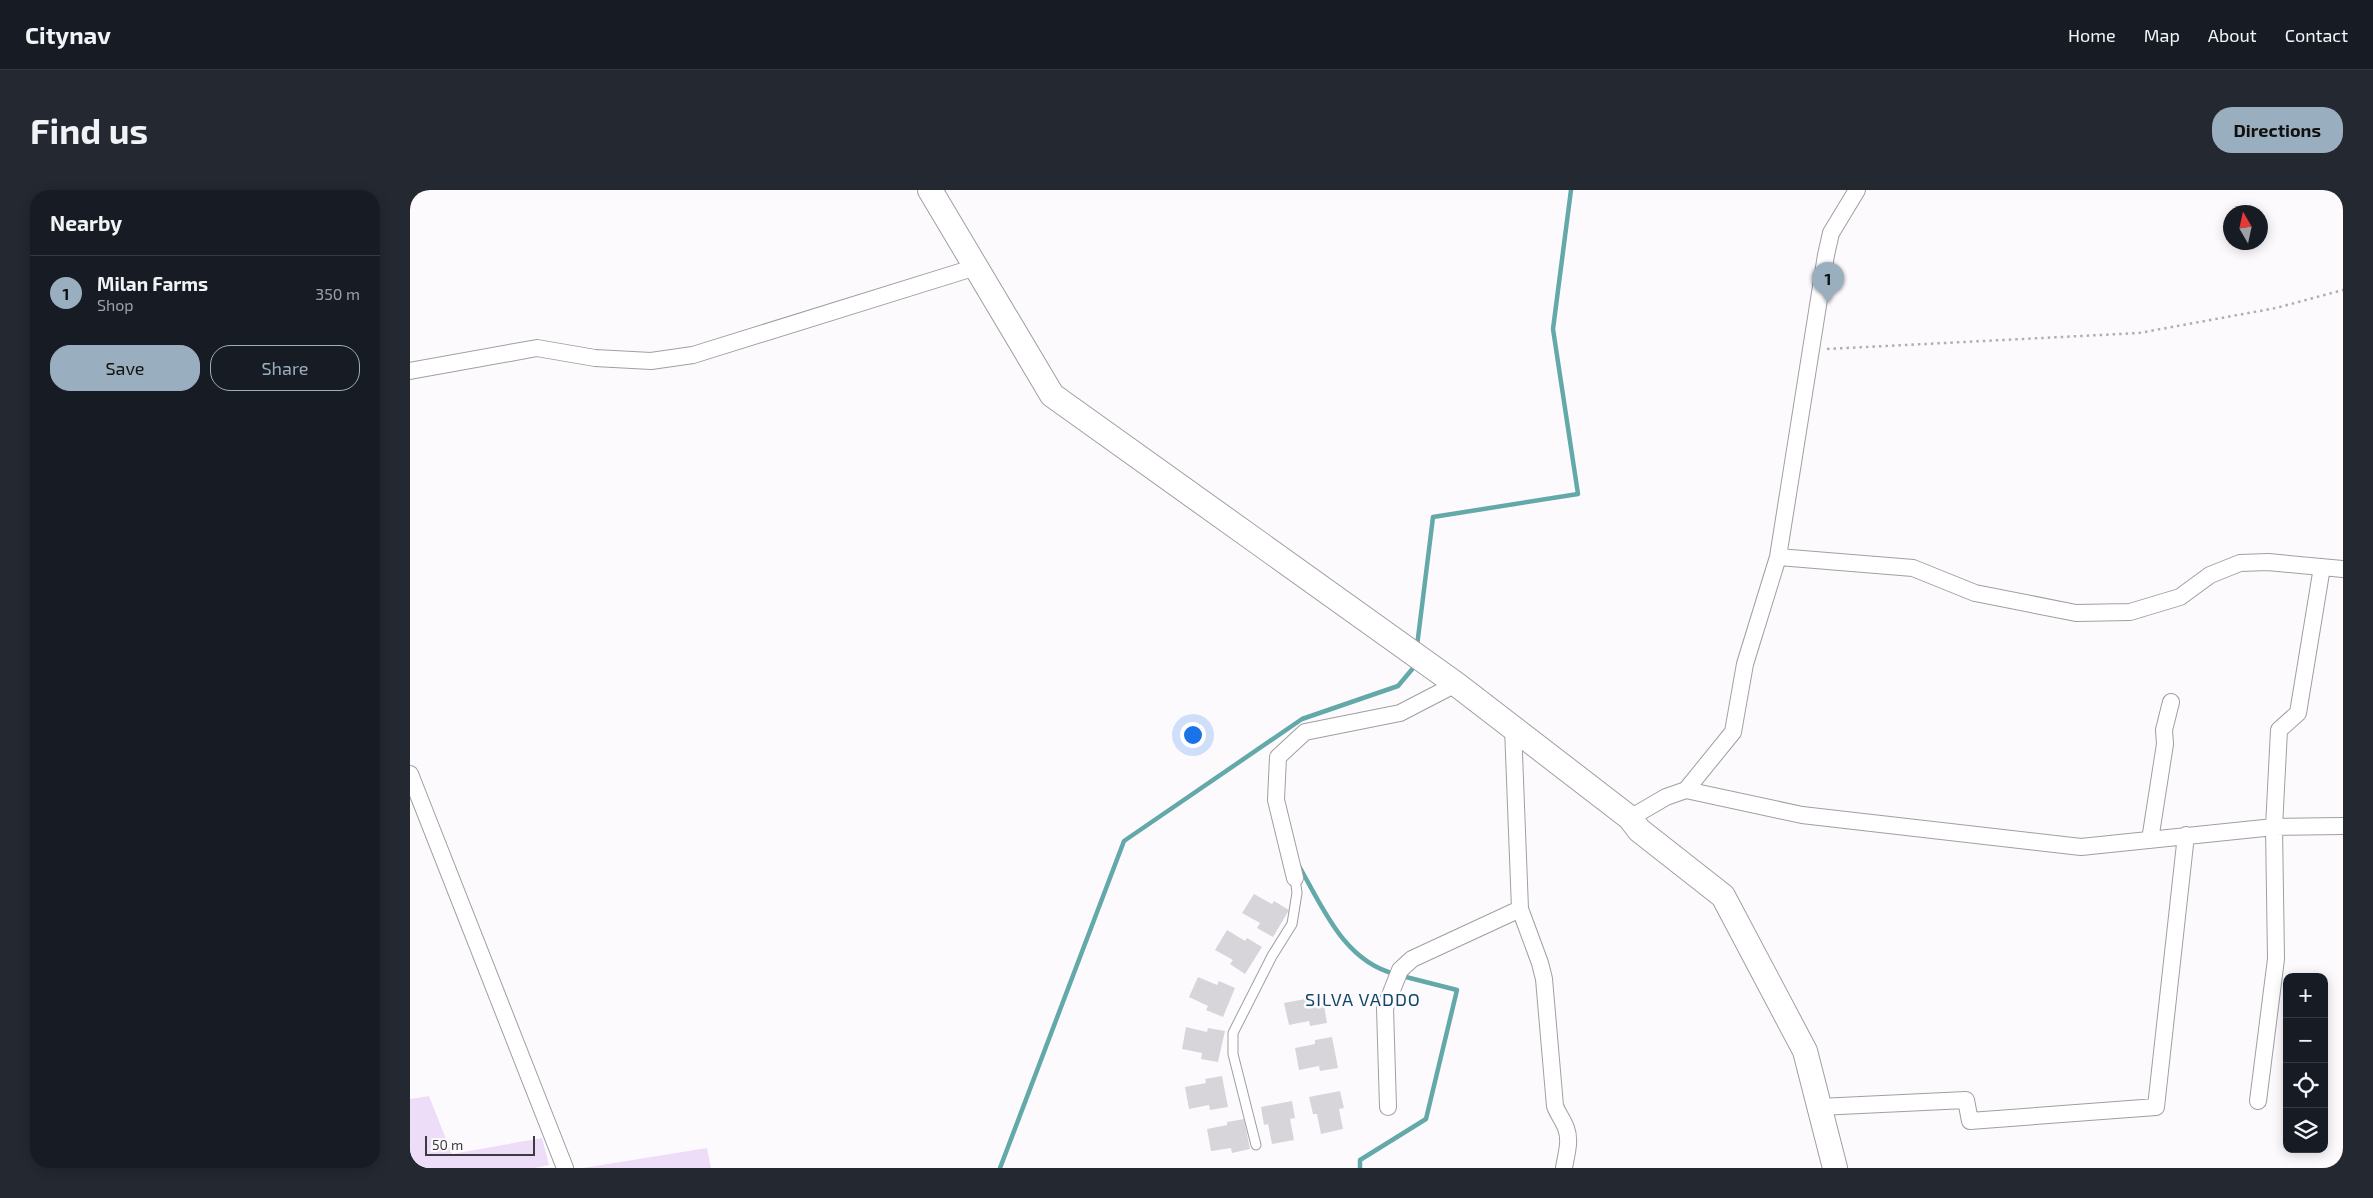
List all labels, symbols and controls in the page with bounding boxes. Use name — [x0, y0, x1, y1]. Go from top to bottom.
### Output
text: Citynav — [25, 20, 111, 49]
text: Home — [2068, 24, 2116, 46]
text: Map — [2144, 24, 2180, 46]
text: About — [2208, 24, 2257, 46]
text: Contact — [2285, 24, 2348, 46]
button: Directions — [2212, 107, 2343, 153]
text: Find us — [30, 109, 148, 151]
north arrow — [2223, 205, 2268, 250]
text: Nearby — [50, 210, 122, 235]
pin: 1 — [1812, 262, 1844, 303]
text: Milan Farms — [97, 272, 208, 295]
text: 1 — [63, 284, 69, 303]
text: 350 m — [315, 284, 360, 303]
text: Shop — [97, 295, 134, 314]
button: Save — [50, 345, 200, 391]
button: Share — [210, 345, 360, 391]
your location — [1180, 722, 1206, 748]
map controls — [2283, 973, 2328, 1153]
button: + — [2283, 973, 2328, 1018]
district label: SILVA VADDO — [1305, 988, 1421, 1010]
button: − — [2283, 1018, 2328, 1063]
button: locate — [2283, 1063, 2328, 1108]
button: layers — [2283, 1108, 2328, 1153]
scale bar — [425, 1133, 535, 1156]
text: 50 m — [432, 1136, 463, 1153]

